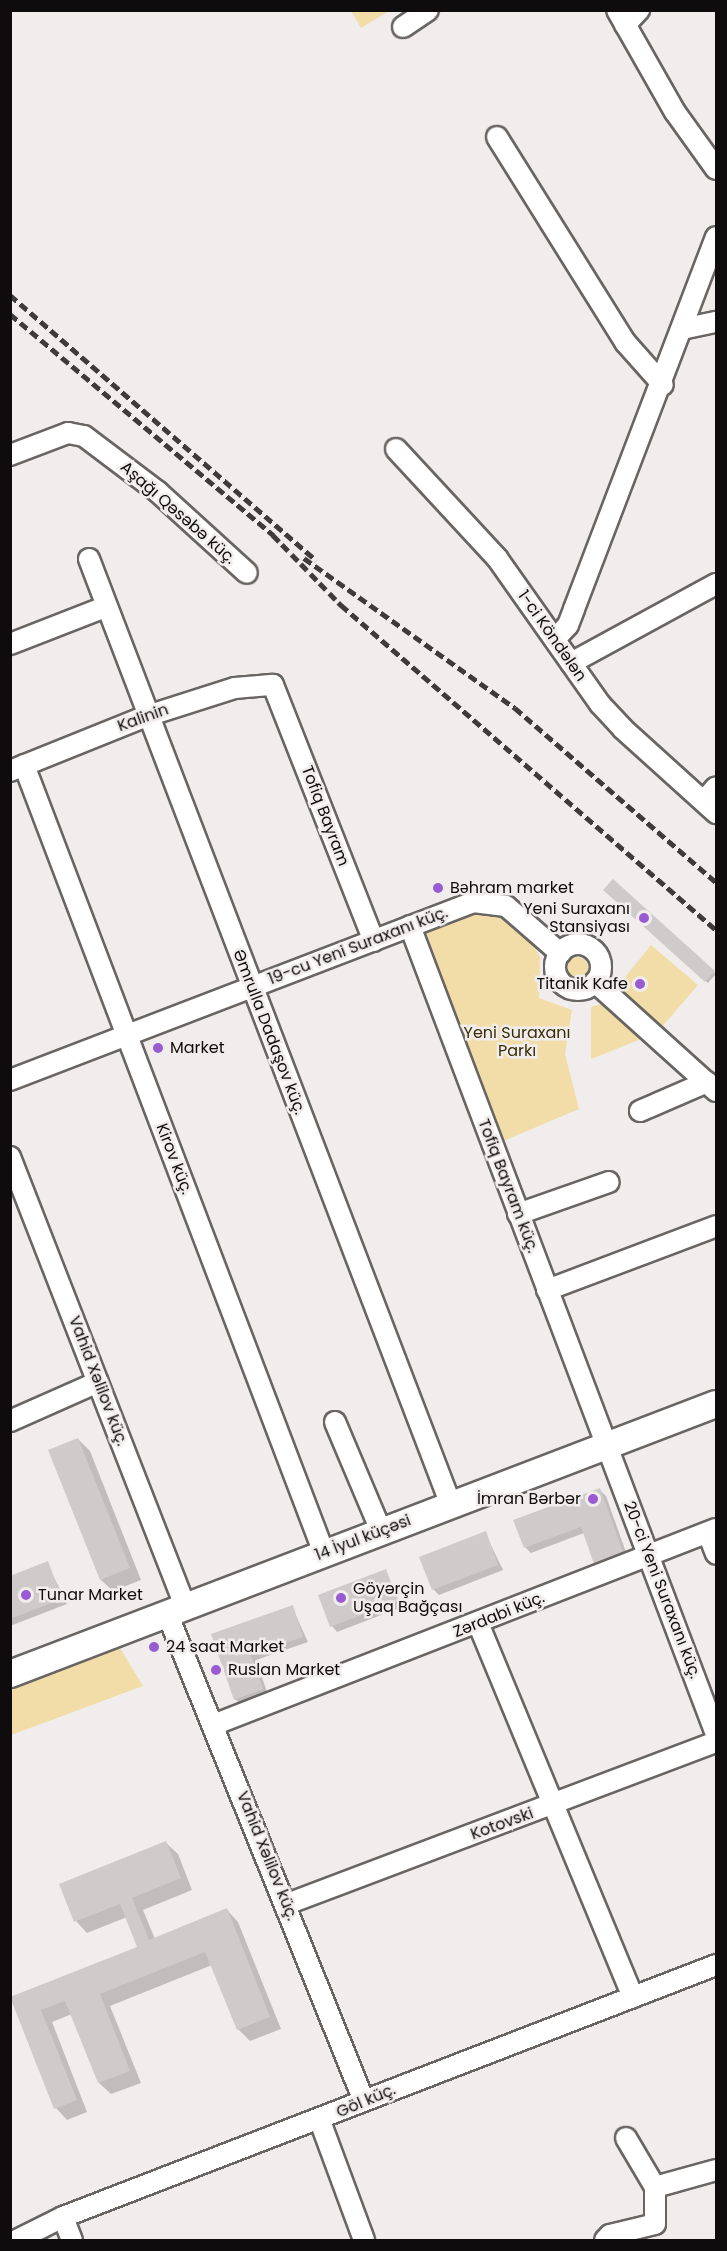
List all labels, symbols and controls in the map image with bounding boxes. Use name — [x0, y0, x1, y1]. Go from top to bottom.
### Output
street label: Aşağı Qəsəbə küç. — [116, 458, 240, 568]
street label: 1-ci Köndələn — [514, 587, 590, 685]
street label: Kalinin — [115, 700, 171, 736]
street label: Tofiq Bayram — [297, 763, 353, 869]
place label: Bәhram market — [450, 878, 574, 898]
marker: Bәhram market — [431, 881, 445, 895]
place label: Yeni Suraxanı Stansiyası — [523, 899, 630, 937]
street label: 19-cu Yeni Suraxanı küç. — [265, 903, 451, 989]
marker: Yeni Suraxanı Stansiyası — [635, 909, 653, 927]
street label: Əmrulla Dadaşov küç. — [229, 947, 309, 1117]
place label: Titanik Kafe — [536, 974, 628, 994]
marker: Titanik Kafe — [633, 977, 647, 991]
park label: Yeni Suraxanı Parkı — [464, 1023, 570, 1061]
place label: Market — [170, 1038, 225, 1058]
marker: Market — [151, 1041, 165, 1055]
street label: Tofiq Bayram küç. — [474, 1116, 542, 1256]
street label: Kirov küç. — [152, 1121, 196, 1197]
street label: Vahid Xəlilov küç. — [64, 1313, 132, 1449]
place label: İmran Bərbər — [477, 1489, 581, 1509]
marker: İmran Bərbər — [586, 1492, 600, 1506]
street label: 20-ci Yeni Suraxanı küç. — [619, 1499, 705, 1681]
street label: 14 İyul küçəsi — [312, 1511, 414, 1565]
place label: Göyərçin Uşaq Bağçası — [353, 1579, 462, 1617]
place label: Tunar Market — [38, 1585, 143, 1605]
marker: Tunar Market — [19, 1588, 33, 1602]
street label: Zərdabi küç. — [451, 1588, 547, 1642]
marker: Göyərçin Uşaq Bağçası — [334, 1591, 348, 1605]
place label: 24 saat Market — [166, 1637, 284, 1657]
marker: 24 saat Market — [147, 1640, 161, 1654]
place label: Ruslan Market — [228, 1660, 340, 1680]
marker: Ruslan Market — [209, 1663, 223, 1677]
street label: Vahid Xəlilov küç. — [232, 1789, 302, 1923]
street label: Kotovski — [468, 1804, 536, 1844]
street label: Göl küç. — [334, 2080, 398, 2122]

